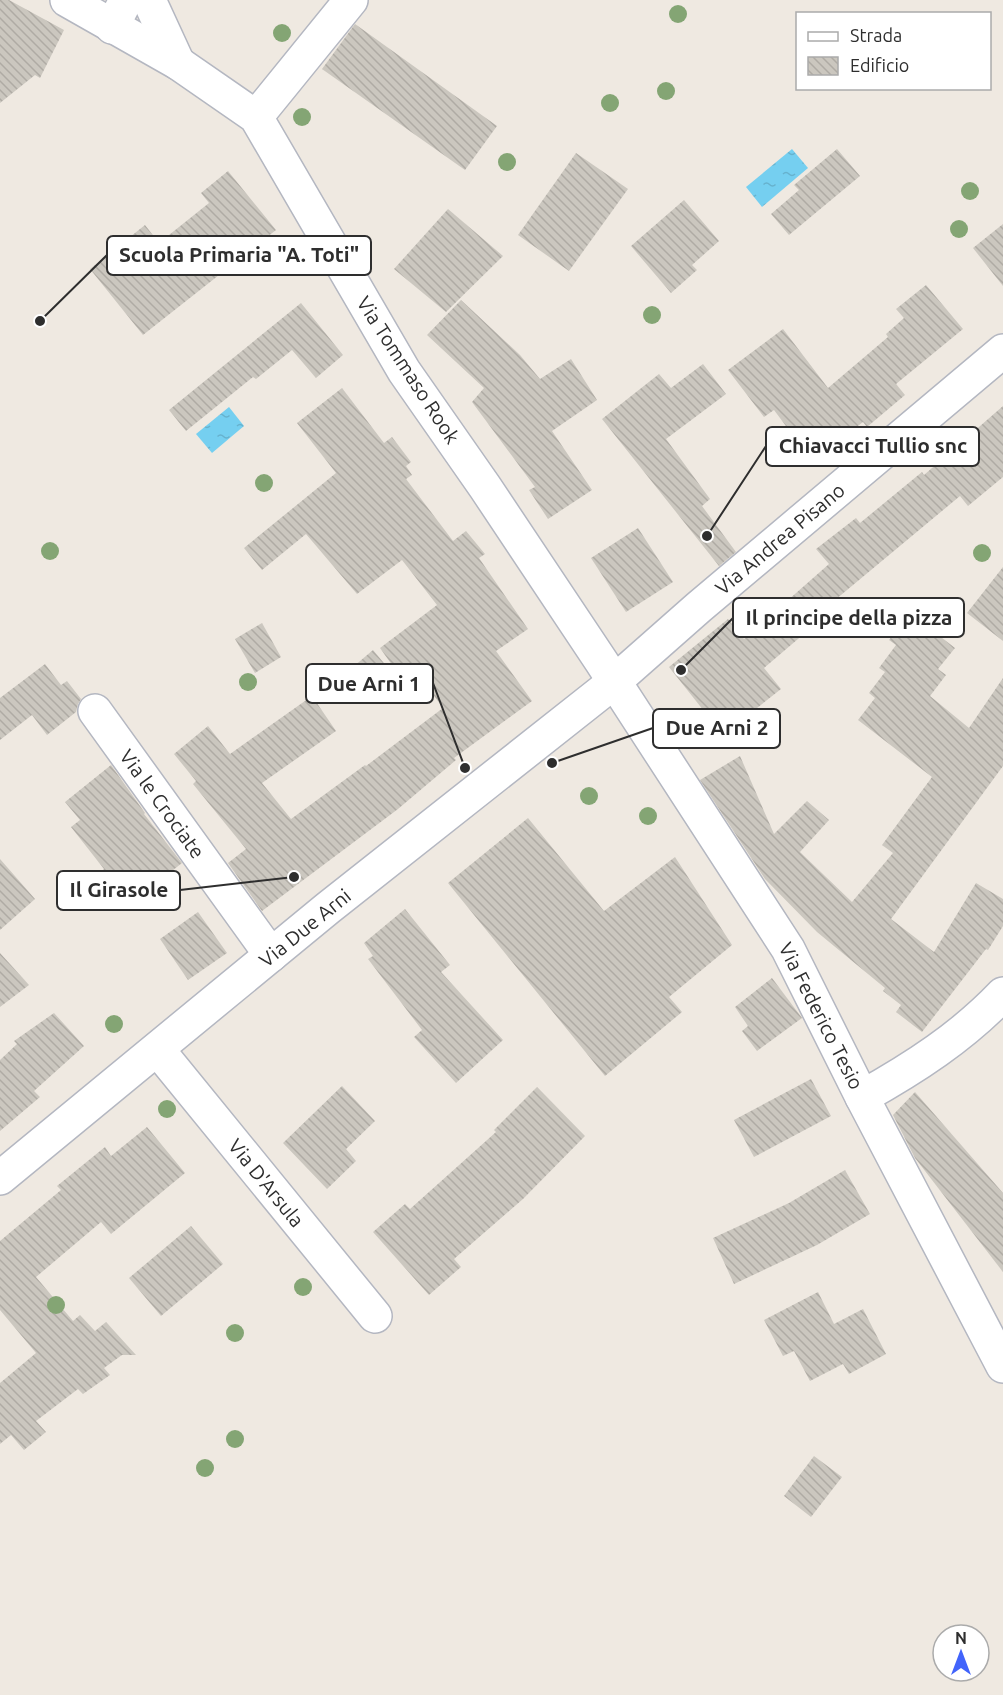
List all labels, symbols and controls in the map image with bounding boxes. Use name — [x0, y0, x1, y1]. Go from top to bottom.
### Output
legend — [796, 12, 991, 90]
text: Strada — [850, 25, 902, 45]
text: Edificio — [850, 55, 909, 75]
callout: Scuola Primaria "A. Toti" — [107, 236, 371, 275]
text: Scuola Primaria "A. Toti" — [119, 242, 359, 266]
street label: Via Tommaso Rook — [352, 292, 465, 448]
callout: Chiavacci Tullio snc — [766, 427, 979, 466]
text: Chiavacci Tullio snc — [779, 433, 967, 457]
street label: Via Andrea Pisano — [710, 478, 849, 599]
callout: Il principe della pizza — [733, 598, 964, 637]
text: Il principe della pizza — [746, 605, 952, 629]
callout: Due Arni 1 — [306, 664, 433, 703]
text: Due Arni 1 — [317, 671, 421, 695]
callout: Due Arni 2 — [653, 709, 780, 748]
text: Due Arni 2 — [665, 715, 769, 739]
street label: Via le Crociate — [115, 745, 210, 863]
callout: Il Girasole — [57, 871, 180, 910]
text: Il Girasole — [70, 877, 168, 901]
street label: Via Due Arni — [254, 884, 355, 972]
street label: Via Federico Tesio — [774, 938, 868, 1093]
street label: Via D'Arsula — [224, 1134, 309, 1231]
north arrow — [931, 1623, 991, 1683]
text: N — [955, 1629, 967, 1647]

